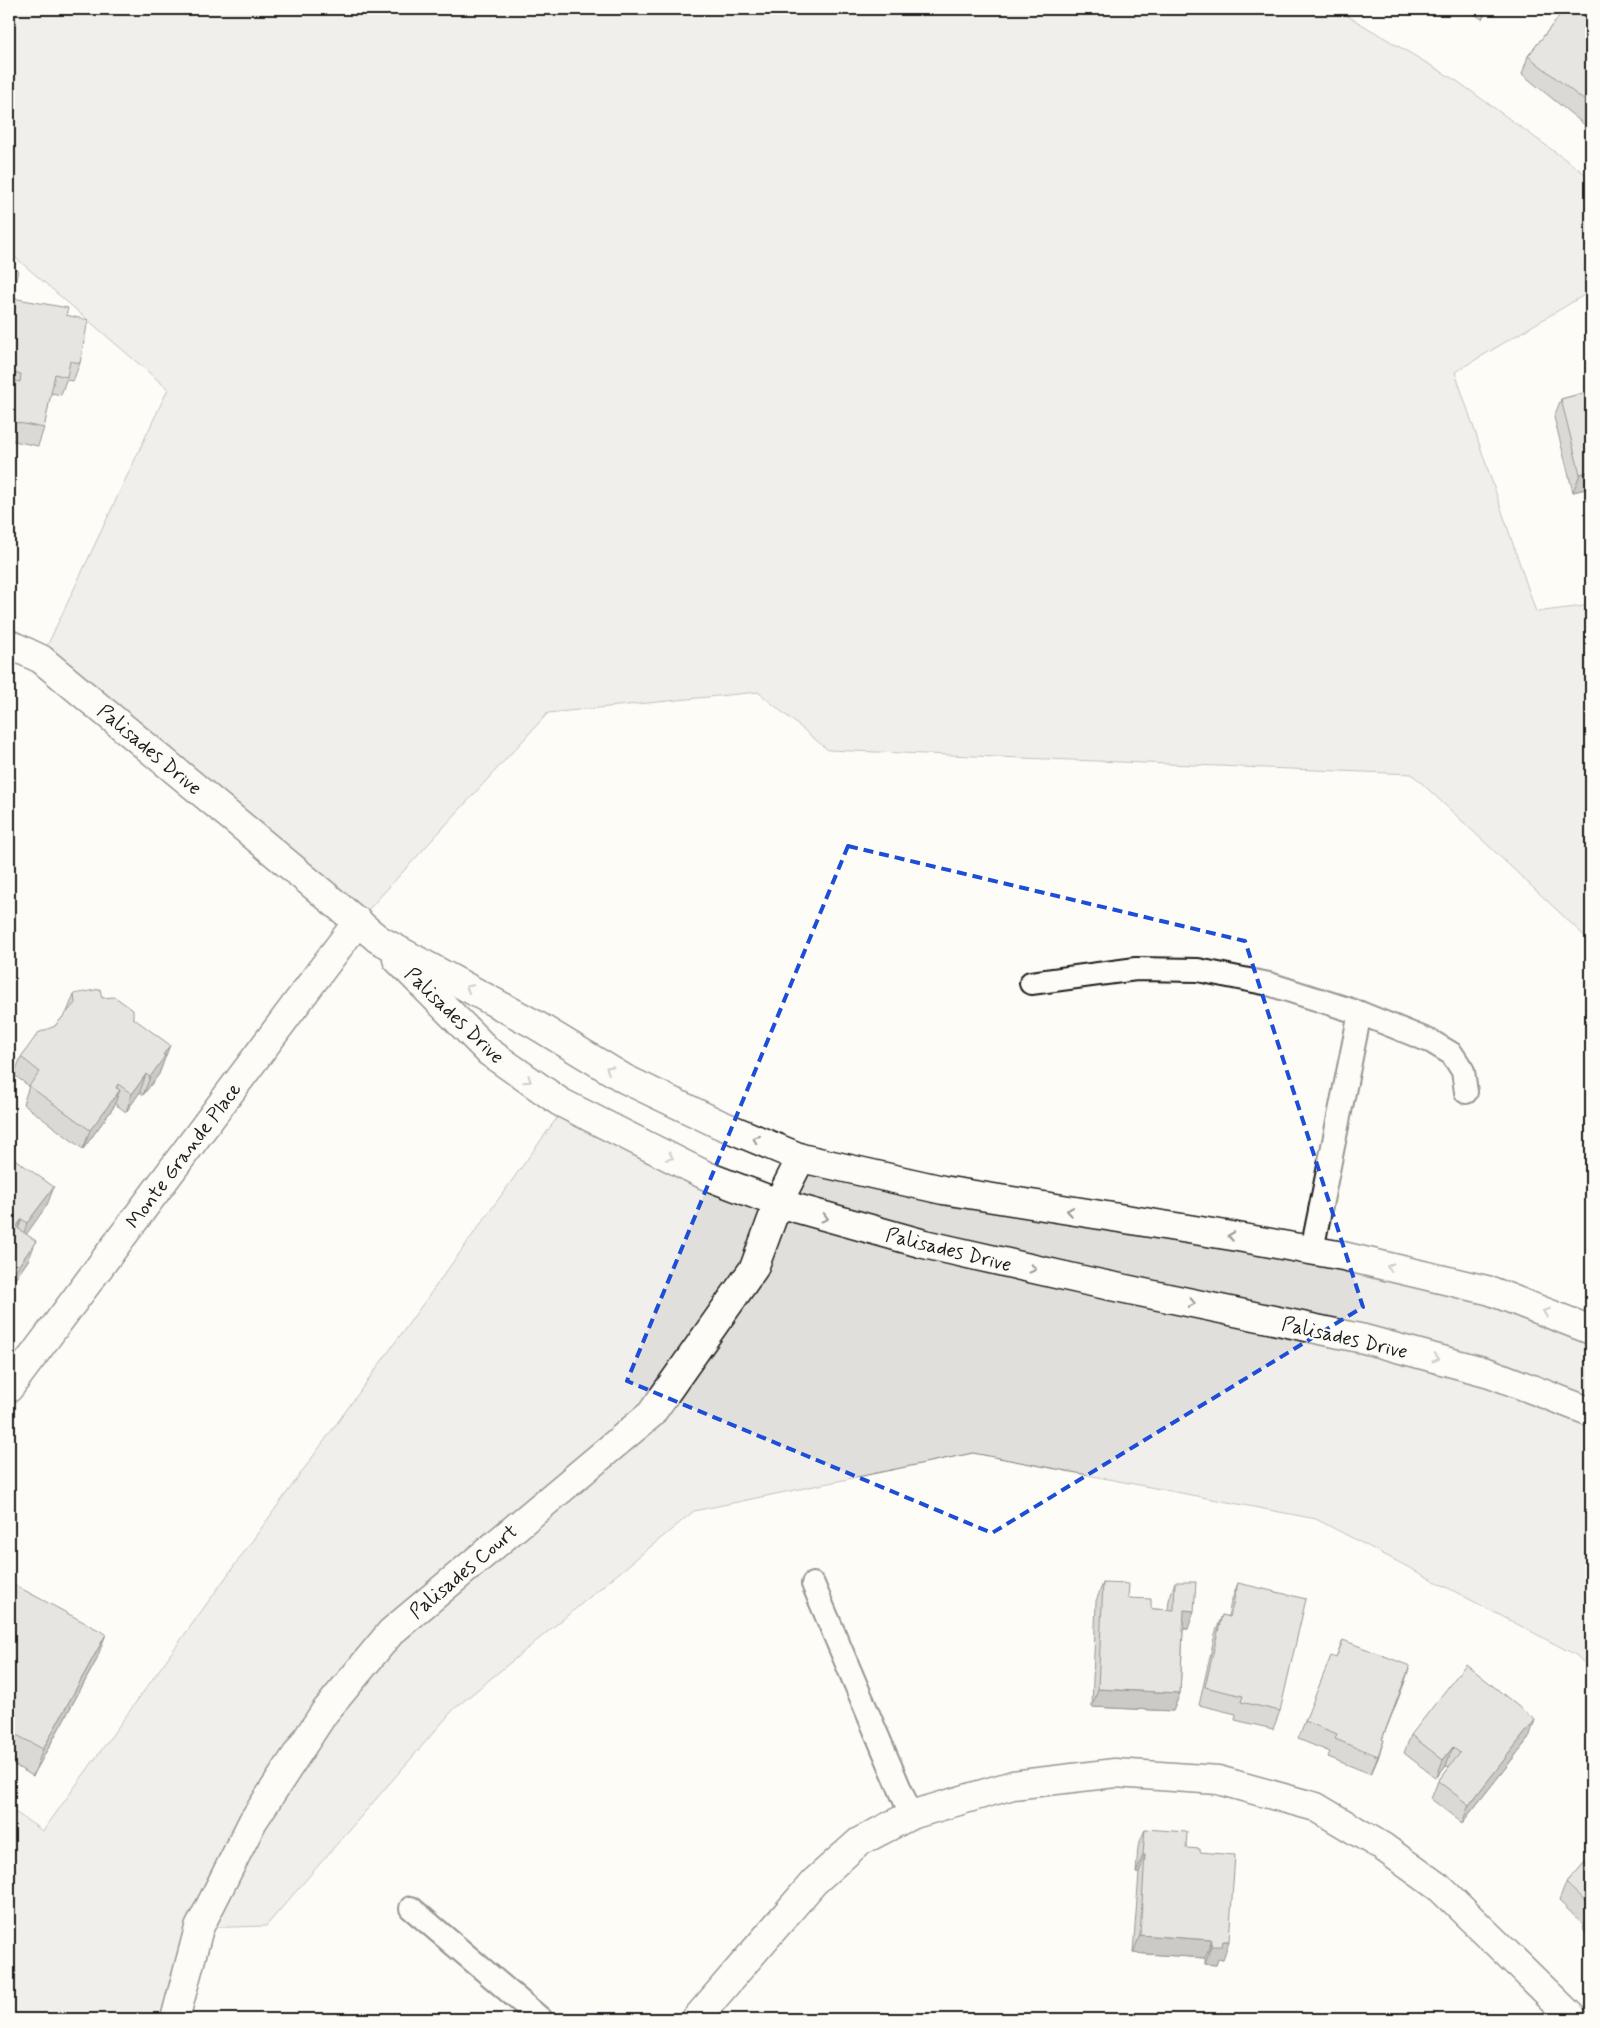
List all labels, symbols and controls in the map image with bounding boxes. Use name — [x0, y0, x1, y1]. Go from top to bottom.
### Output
street label: Palisades Drive — [91, 698, 207, 802]
street label: Palisades Drive — [398, 962, 510, 1070]
one-way arrow — [465, 984, 474, 994]
one-way arrow — [606, 1066, 615, 1076]
one-way arrow — [522, 1074, 532, 1083]
street label: Monte Grande Place — [120, 1077, 248, 1235]
one-way arrow — [752, 1135, 761, 1146]
one-way arrow — [665, 1151, 674, 1162]
one-way arrow — [1066, 1206, 1074, 1217]
one-way arrow — [820, 1212, 828, 1222]
street label: Palisades Drive — [883, 1222, 1014, 1279]
one-way arrow — [1226, 1231, 1234, 1242]
one-way arrow — [1386, 1262, 1395, 1273]
one-way arrow — [1029, 1263, 1038, 1274]
one-way arrow — [1188, 1298, 1197, 1308]
one-way arrow — [1542, 1307, 1551, 1318]
street label: Palisades Drive — [1279, 1311, 1410, 1366]
one-way arrow — [1432, 1353, 1440, 1363]
street label: Palisades Court — [404, 1519, 524, 1626]

